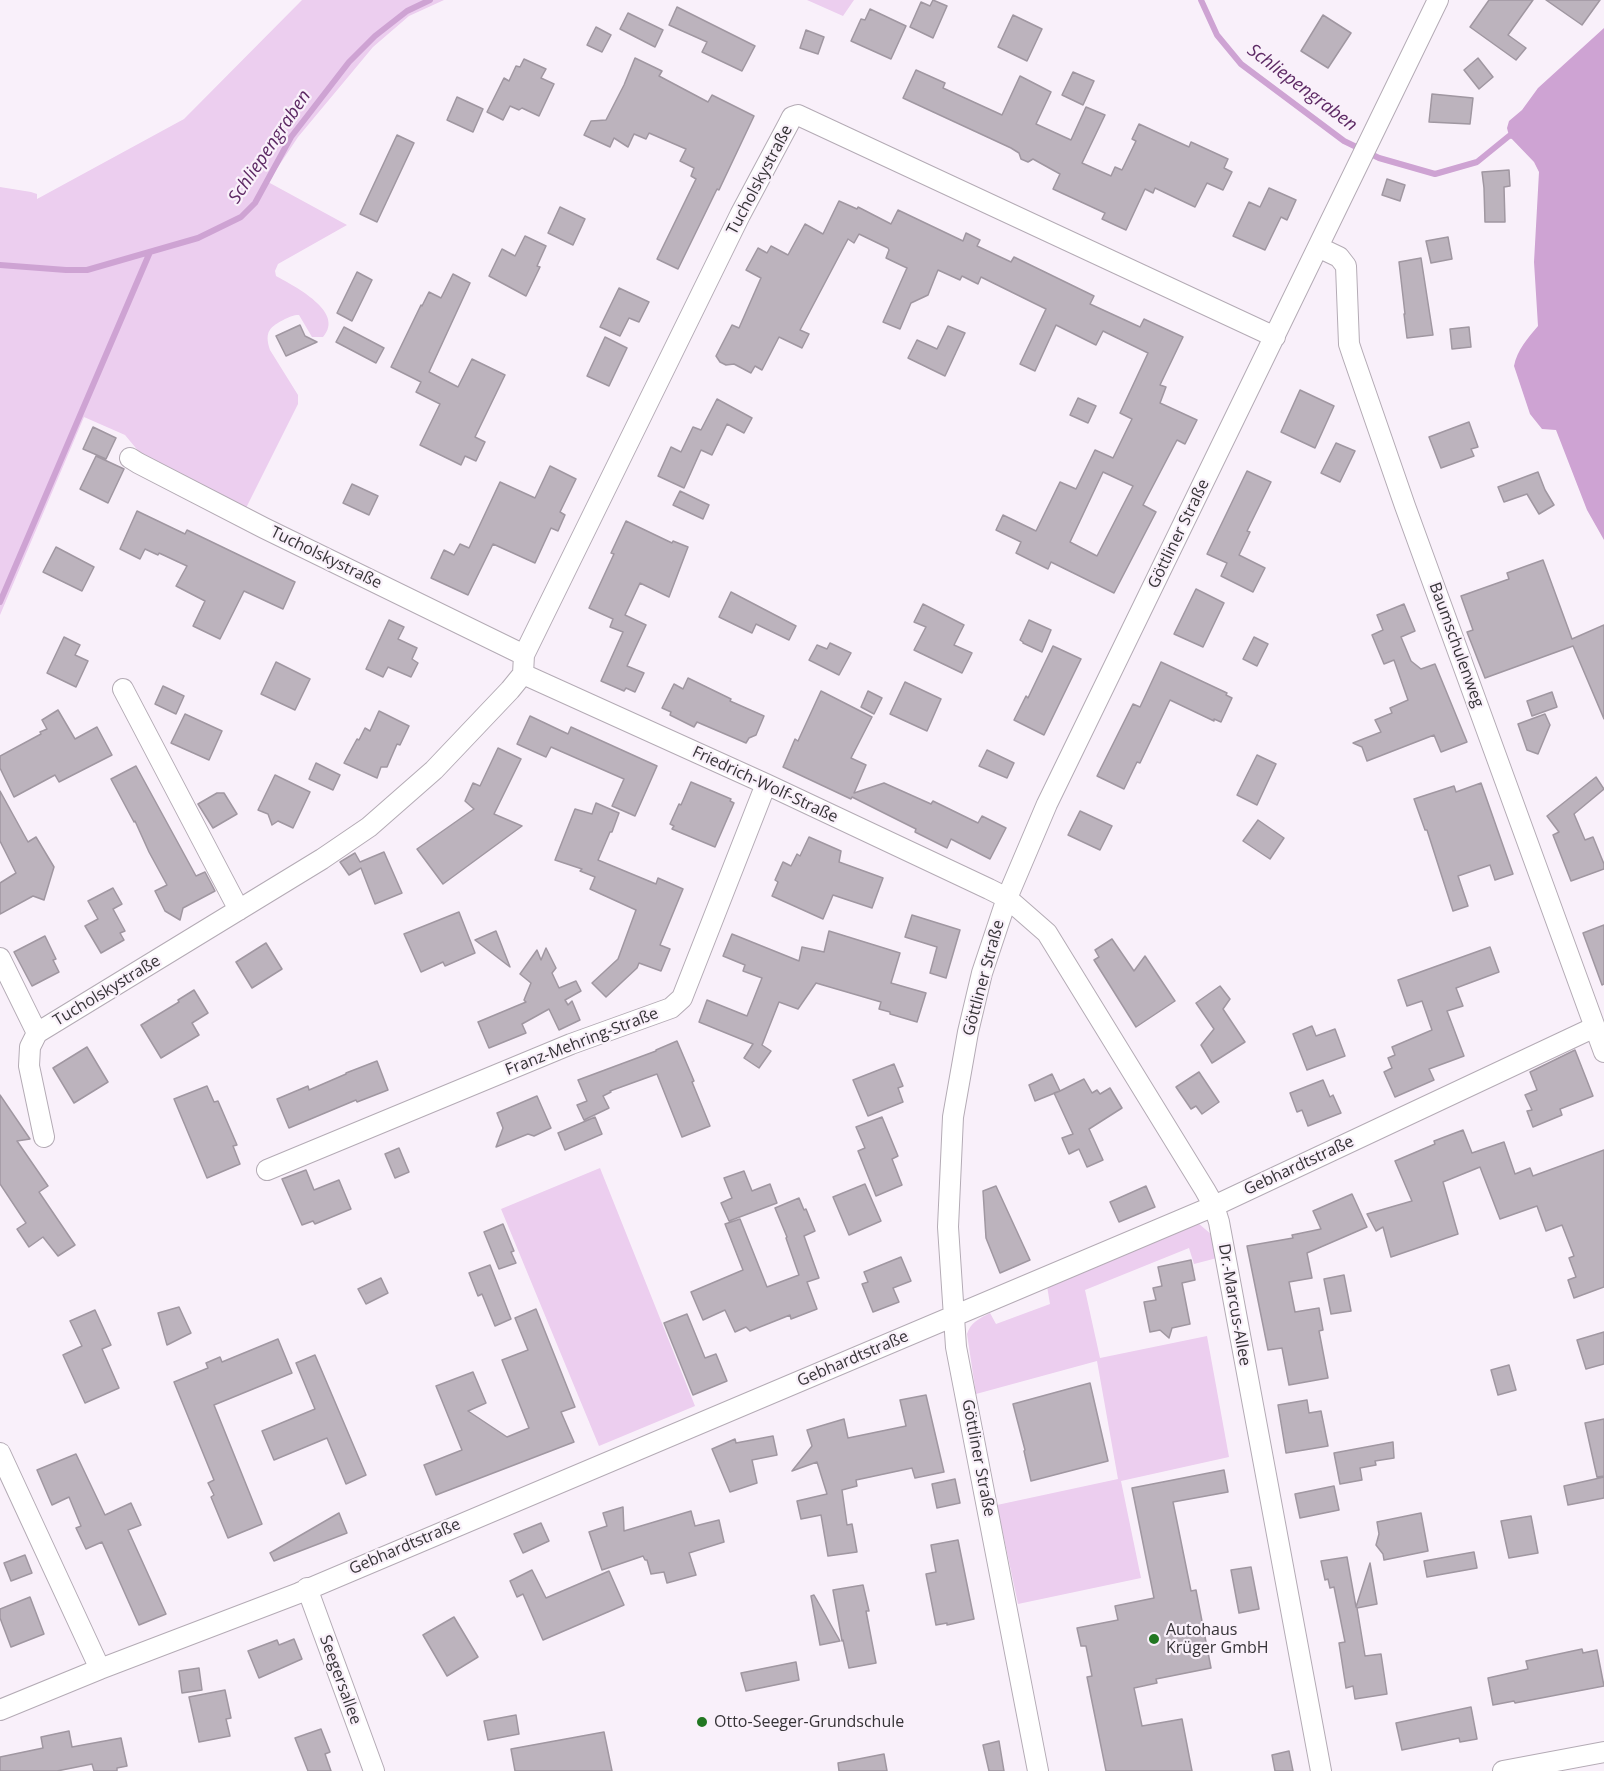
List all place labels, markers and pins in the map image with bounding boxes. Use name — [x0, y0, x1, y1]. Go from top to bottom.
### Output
place label: Autohaus Krüger GmbH — [1166, 1620, 1269, 1658]
marker: Autohaus Krüger GmbH — [1147, 1632, 1161, 1646]
place label: Otto-Seeger-Grundschule — [714, 1712, 904, 1732]
marker: Otto-Seeger-Grundschule — [695, 1715, 709, 1729]

